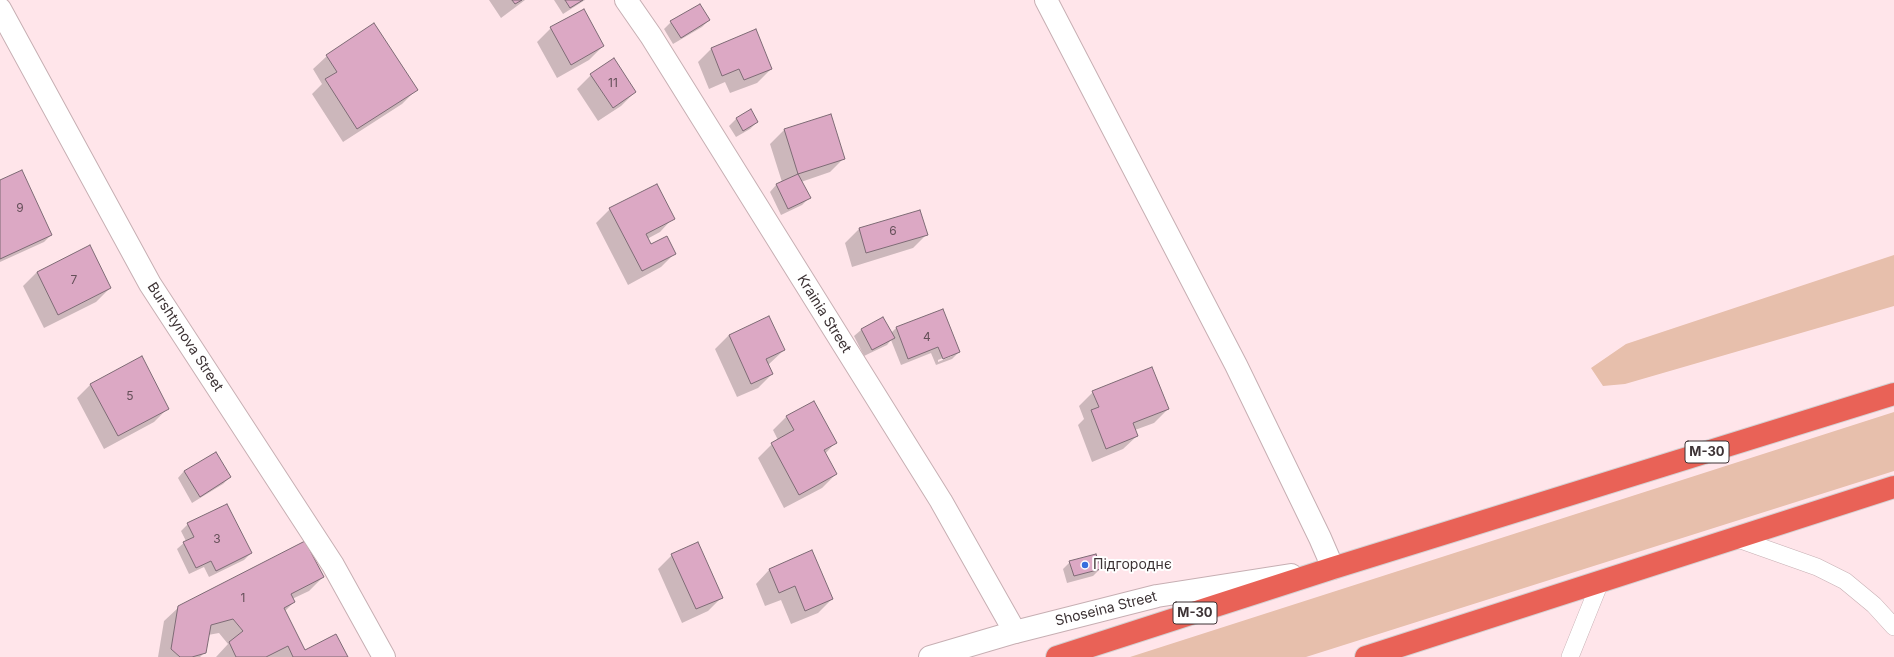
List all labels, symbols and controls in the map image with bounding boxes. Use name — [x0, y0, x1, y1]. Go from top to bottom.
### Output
house number: 11 — [608, 76, 618, 90]
house number: 9 — [16, 201, 24, 215]
house number: 6 — [889, 224, 897, 238]
street label: Krainia Street — [793, 272, 855, 356]
house number: 7 — [71, 273, 77, 287]
street label: Burshtynova Street — [143, 279, 227, 395]
house number: 4 — [923, 330, 931, 344]
house number: 5 — [126, 389, 134, 403]
road number: М-30 — [1685, 441, 1729, 463]
house number: 3 — [213, 532, 221, 546]
place label: Підгороднє — [1093, 557, 1172, 573]
marker: Підгороднє — [1080, 560, 1090, 570]
street label: Shoseina Street — [1053, 588, 1159, 630]
house number: 1 — [241, 591, 245, 605]
road number: М-30 — [1173, 602, 1217, 624]

